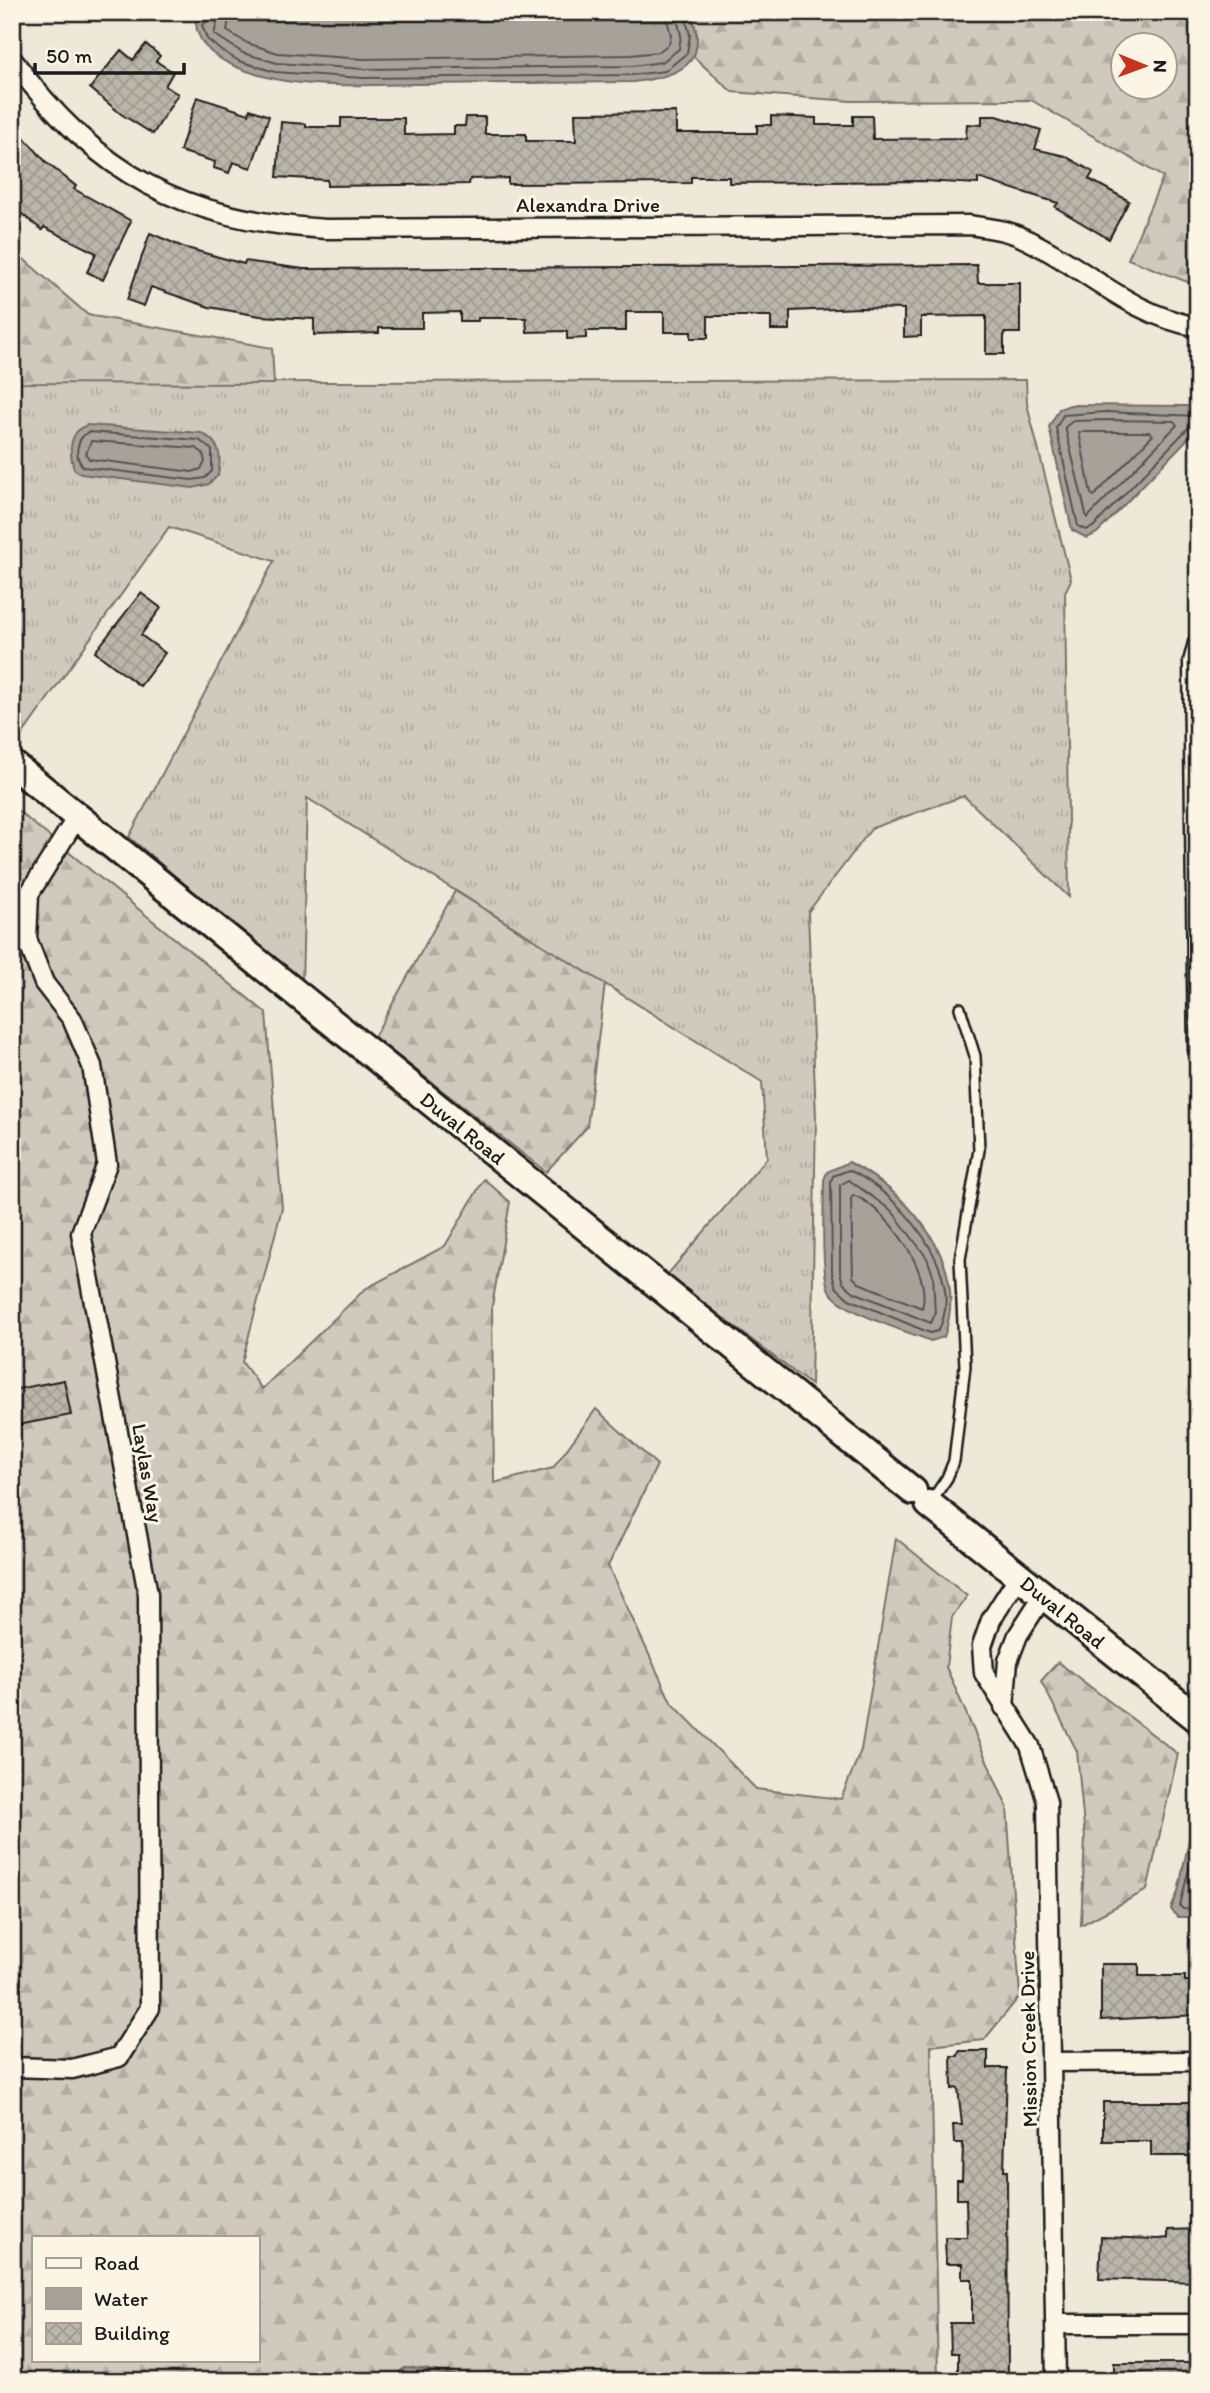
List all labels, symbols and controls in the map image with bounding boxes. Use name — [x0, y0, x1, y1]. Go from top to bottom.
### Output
scale bar — [35, 32, 184, 76]
north arrow — [1108, 32, 1178, 102]
text: 50 m — [46, 43, 93, 68]
text: N — [1149, 60, 1172, 73]
street label: Alexandra Drive — [516, 192, 660, 217]
street label: Duval Road — [415, 1086, 511, 1170]
street label: Laylas Way — [127, 1421, 169, 1525]
street label: Duval Road — [1015, 1570, 1111, 1654]
street label: Mission Creek Drive — [1014, 1950, 1042, 2128]
legend — [32, 2236, 259, 2362]
text: Road — [94, 2250, 140, 2275]
text: Water — [94, 2286, 148, 2311]
text: Building — [94, 2320, 170, 2345]

